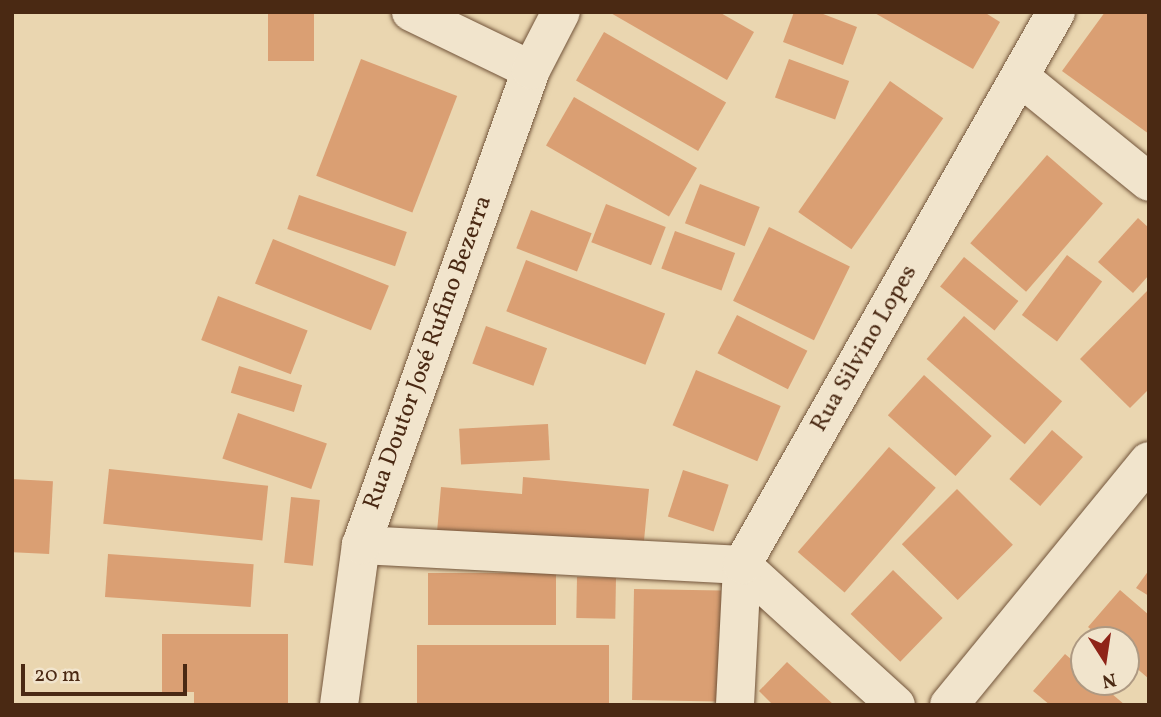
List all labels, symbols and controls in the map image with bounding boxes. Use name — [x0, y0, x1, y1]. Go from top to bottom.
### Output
street label: Rua Doutor José Rufino Bezerra — [359, 192, 499, 514]
street label: Rua Silvino Lopes — [806, 261, 924, 437]
north arrow — [1070, 626, 1140, 696]
scale bar — [24, 650, 191, 694]
text: 20 m — [34, 661, 80, 690]
text: N — [1100, 665, 1118, 694]

